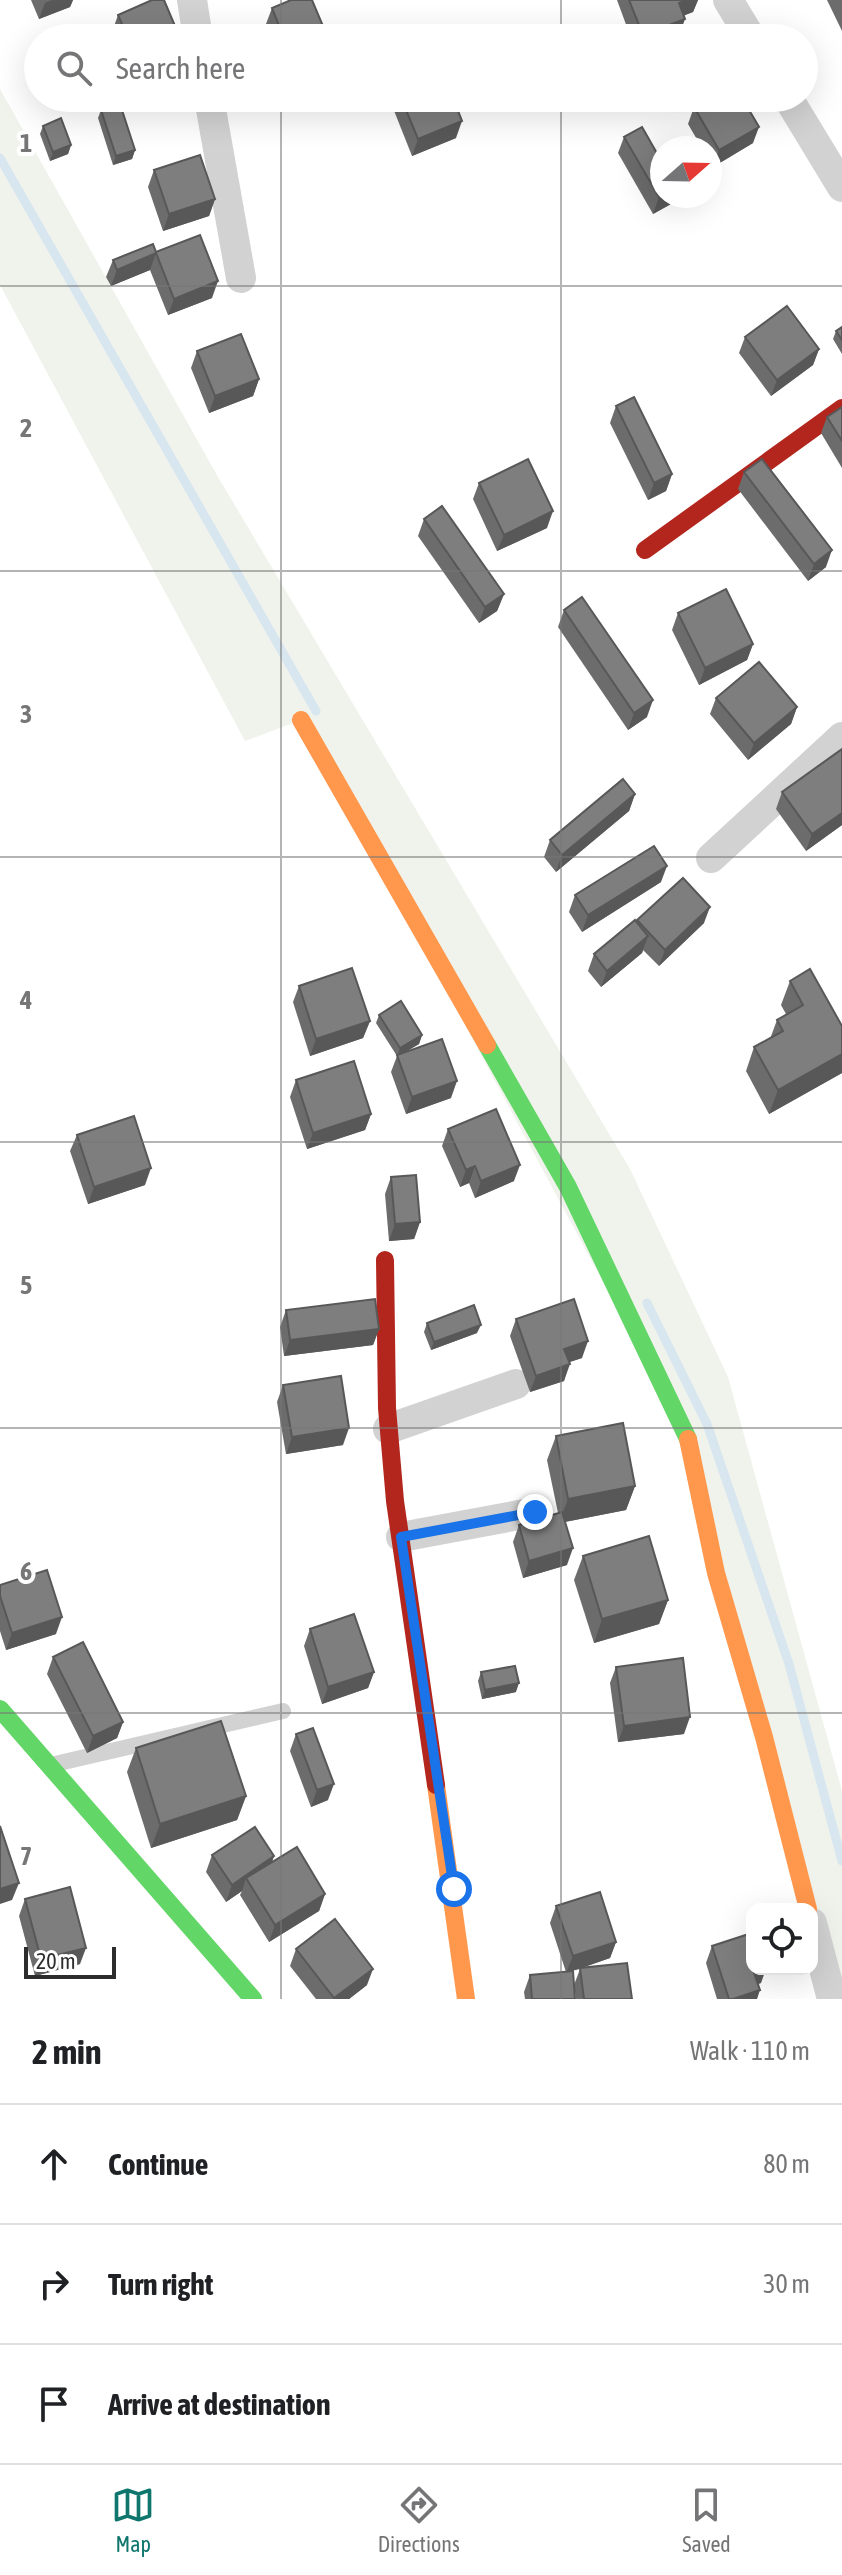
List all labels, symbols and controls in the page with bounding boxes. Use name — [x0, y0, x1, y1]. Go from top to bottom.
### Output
search box — [24, 24, 818, 112]
icon: search — [52, 46, 96, 90]
text: Search here — [116, 51, 245, 85]
text: 1 — [20, 128, 32, 158]
north arrow — [650, 136, 722, 208]
text: 2 — [20, 413, 32, 443]
text: 3 — [20, 699, 32, 729]
text: 4 — [19, 985, 32, 1015]
text: 5 — [20, 1270, 32, 1300]
route end — [517, 1494, 553, 1530]
text: 6 — [20, 1556, 32, 1586]
text: 7 — [20, 1841, 32, 1871]
route start — [436, 1871, 472, 1907]
map controls — [746, 1903, 818, 1975]
button: locate — [746, 1903, 818, 1975]
scale bar — [24, 1943, 116, 1979]
text: 20 m — [36, 1948, 76, 1974]
text: 2 min — [32, 2032, 101, 2071]
text: Walk · 110 m — [690, 2036, 810, 2066]
icon: ahead — [32, 2142, 76, 2186]
text: Continue — [108, 2147, 208, 2181]
text: 80 m — [763, 2149, 810, 2179]
icon: right — [32, 2262, 76, 2306]
text: Turn right — [108, 2267, 214, 2301]
text: 30 m — [763, 2269, 810, 2299]
icon: arrive — [32, 2382, 76, 2426]
text: Arrive at destination — [108, 2387, 330, 2421]
tab: Map — [111, 2483, 155, 2557]
tab: Directions — [378, 2483, 460, 2557]
tab: Saved — [682, 2483, 731, 2557]

